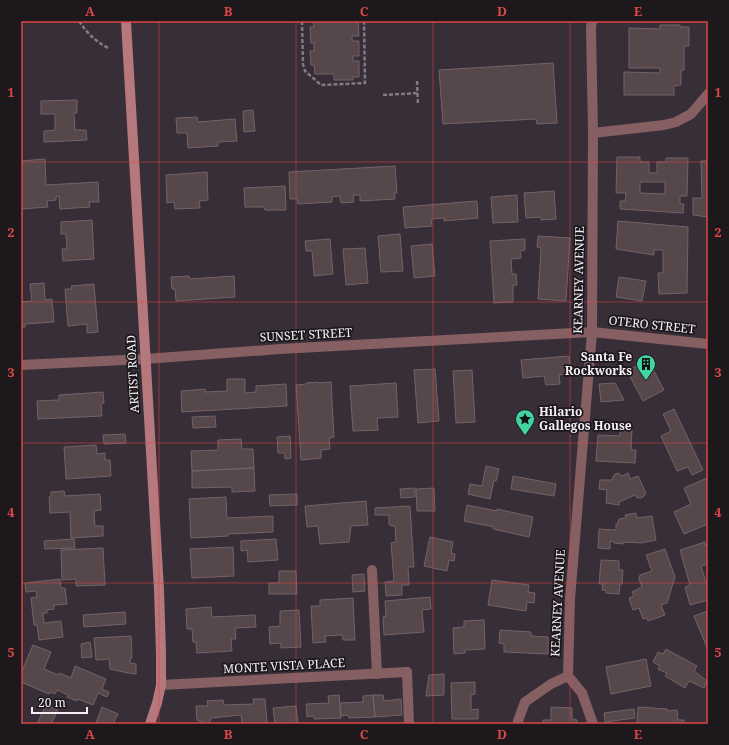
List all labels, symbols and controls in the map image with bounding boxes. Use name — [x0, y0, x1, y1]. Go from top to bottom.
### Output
text: A — [85, 2, 95, 20]
text: B — [224, 2, 233, 20]
text: C — [360, 2, 369, 20]
text: D — [497, 2, 507, 20]
text: E — [634, 2, 643, 20]
text: 1 — [7, 83, 15, 101]
text: 1 — [714, 83, 722, 101]
text: 2 — [7, 223, 15, 241]
text: 2 — [714, 223, 722, 241]
street label: KEARNEY AVENUE — [569, 226, 588, 334]
street label: OTERO STREET — [608, 312, 697, 338]
street label: SUNSET STREET — [259, 324, 353, 345]
street label: ARTIST ROAD — [122, 334, 143, 413]
place label: Santa Fe Rockworks — [565, 348, 632, 379]
building icon: Santa Fe Rockworks — [635, 353, 657, 381]
text: 3 — [7, 363, 15, 381]
text: 3 — [714, 363, 722, 381]
place label: Hilario Gallegos House — [539, 403, 632, 434]
place icon: Hilario Gallegos House — [514, 408, 536, 436]
text: 4 — [7, 503, 15, 521]
text: 4 — [714, 503, 722, 521]
street label: KEARNEY AVENUE — [546, 549, 569, 657]
text: 5 — [7, 643, 15, 661]
text: 5 — [714, 643, 722, 661]
street label: MONTE VISTA PLACE — [223, 654, 345, 677]
scale bar — [32, 689, 87, 715]
text: 20 m — [38, 694, 66, 711]
text: A — [85, 725, 95, 743]
text: B — [224, 725, 233, 743]
text: C — [360, 725, 369, 743]
text: D — [497, 725, 507, 743]
text: E — [634, 725, 643, 743]

